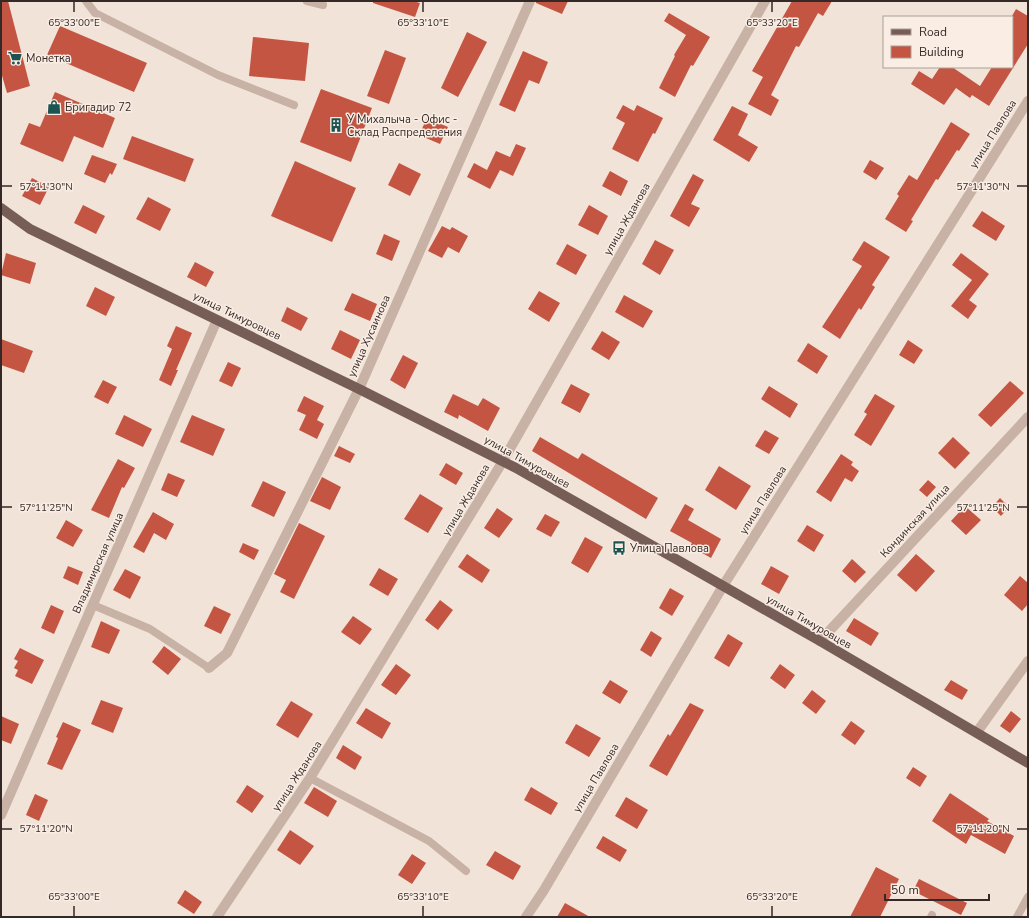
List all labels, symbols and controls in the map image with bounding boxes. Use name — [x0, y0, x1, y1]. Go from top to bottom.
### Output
text: 65°33'00"E — [48, 16, 100, 30]
text: 65°33'10"E — [397, 16, 449, 30]
text: 65°33'20"E — [746, 16, 798, 30]
legend — [883, 16, 1013, 68]
text: Road — [919, 24, 947, 40]
text: Building — [919, 44, 964, 60]
supermarket icon: Монетка — [7, 50, 23, 66]
place label: Монетка — [26, 51, 71, 66]
street label: улица Павлова — [966, 97, 1020, 171]
shop icon: Бригадир 72 — [46, 99, 62, 115]
place label: Бригадир 72 — [65, 100, 131, 115]
place label: У Михалыча - Офис - Склад Распределения — [346, 112, 462, 140]
building icon: У Михалыча - Офис - Склад Распределения — [328, 117, 344, 133]
text: 57°11'30"N — [19, 180, 73, 194]
street label: улица Жданова — [600, 180, 654, 258]
text: 57°11'30"N — [956, 180, 1010, 194]
street label: улица Тимуровцев — [191, 288, 283, 344]
street label: улица Хусаинова — [344, 293, 394, 379]
street label: улица Тимуровцев — [481, 432, 573, 492]
street label: улица Жданова — [439, 461, 493, 539]
street label: улица Павлова — [736, 463, 790, 537]
street label: Кондинская улица — [877, 481, 953, 561]
text: 57°11'25"N — [19, 501, 73, 515]
text: 57°11'25"N — [956, 501, 1010, 515]
street label: Владимирская улица — [69, 510, 127, 616]
bus stop icon: Улица Павлова — [611, 540, 627, 556]
place label: Улица Павлова — [629, 541, 709, 556]
street label: улица Тимуровцев — [764, 591, 854, 653]
street label: улица Жданова — [269, 738, 325, 814]
street label: улица Павлова — [569, 741, 623, 815]
text: 57°11'20"N — [19, 822, 73, 836]
text: 57°11'20"N — [956, 822, 1010, 836]
scale bar — [885, 876, 989, 902]
text: 50 m — [891, 882, 919, 898]
text: 65°33'00"E — [48, 890, 100, 904]
text: 65°33'10"E — [397, 890, 449, 904]
text: 65°33'20"E — [746, 890, 798, 904]

